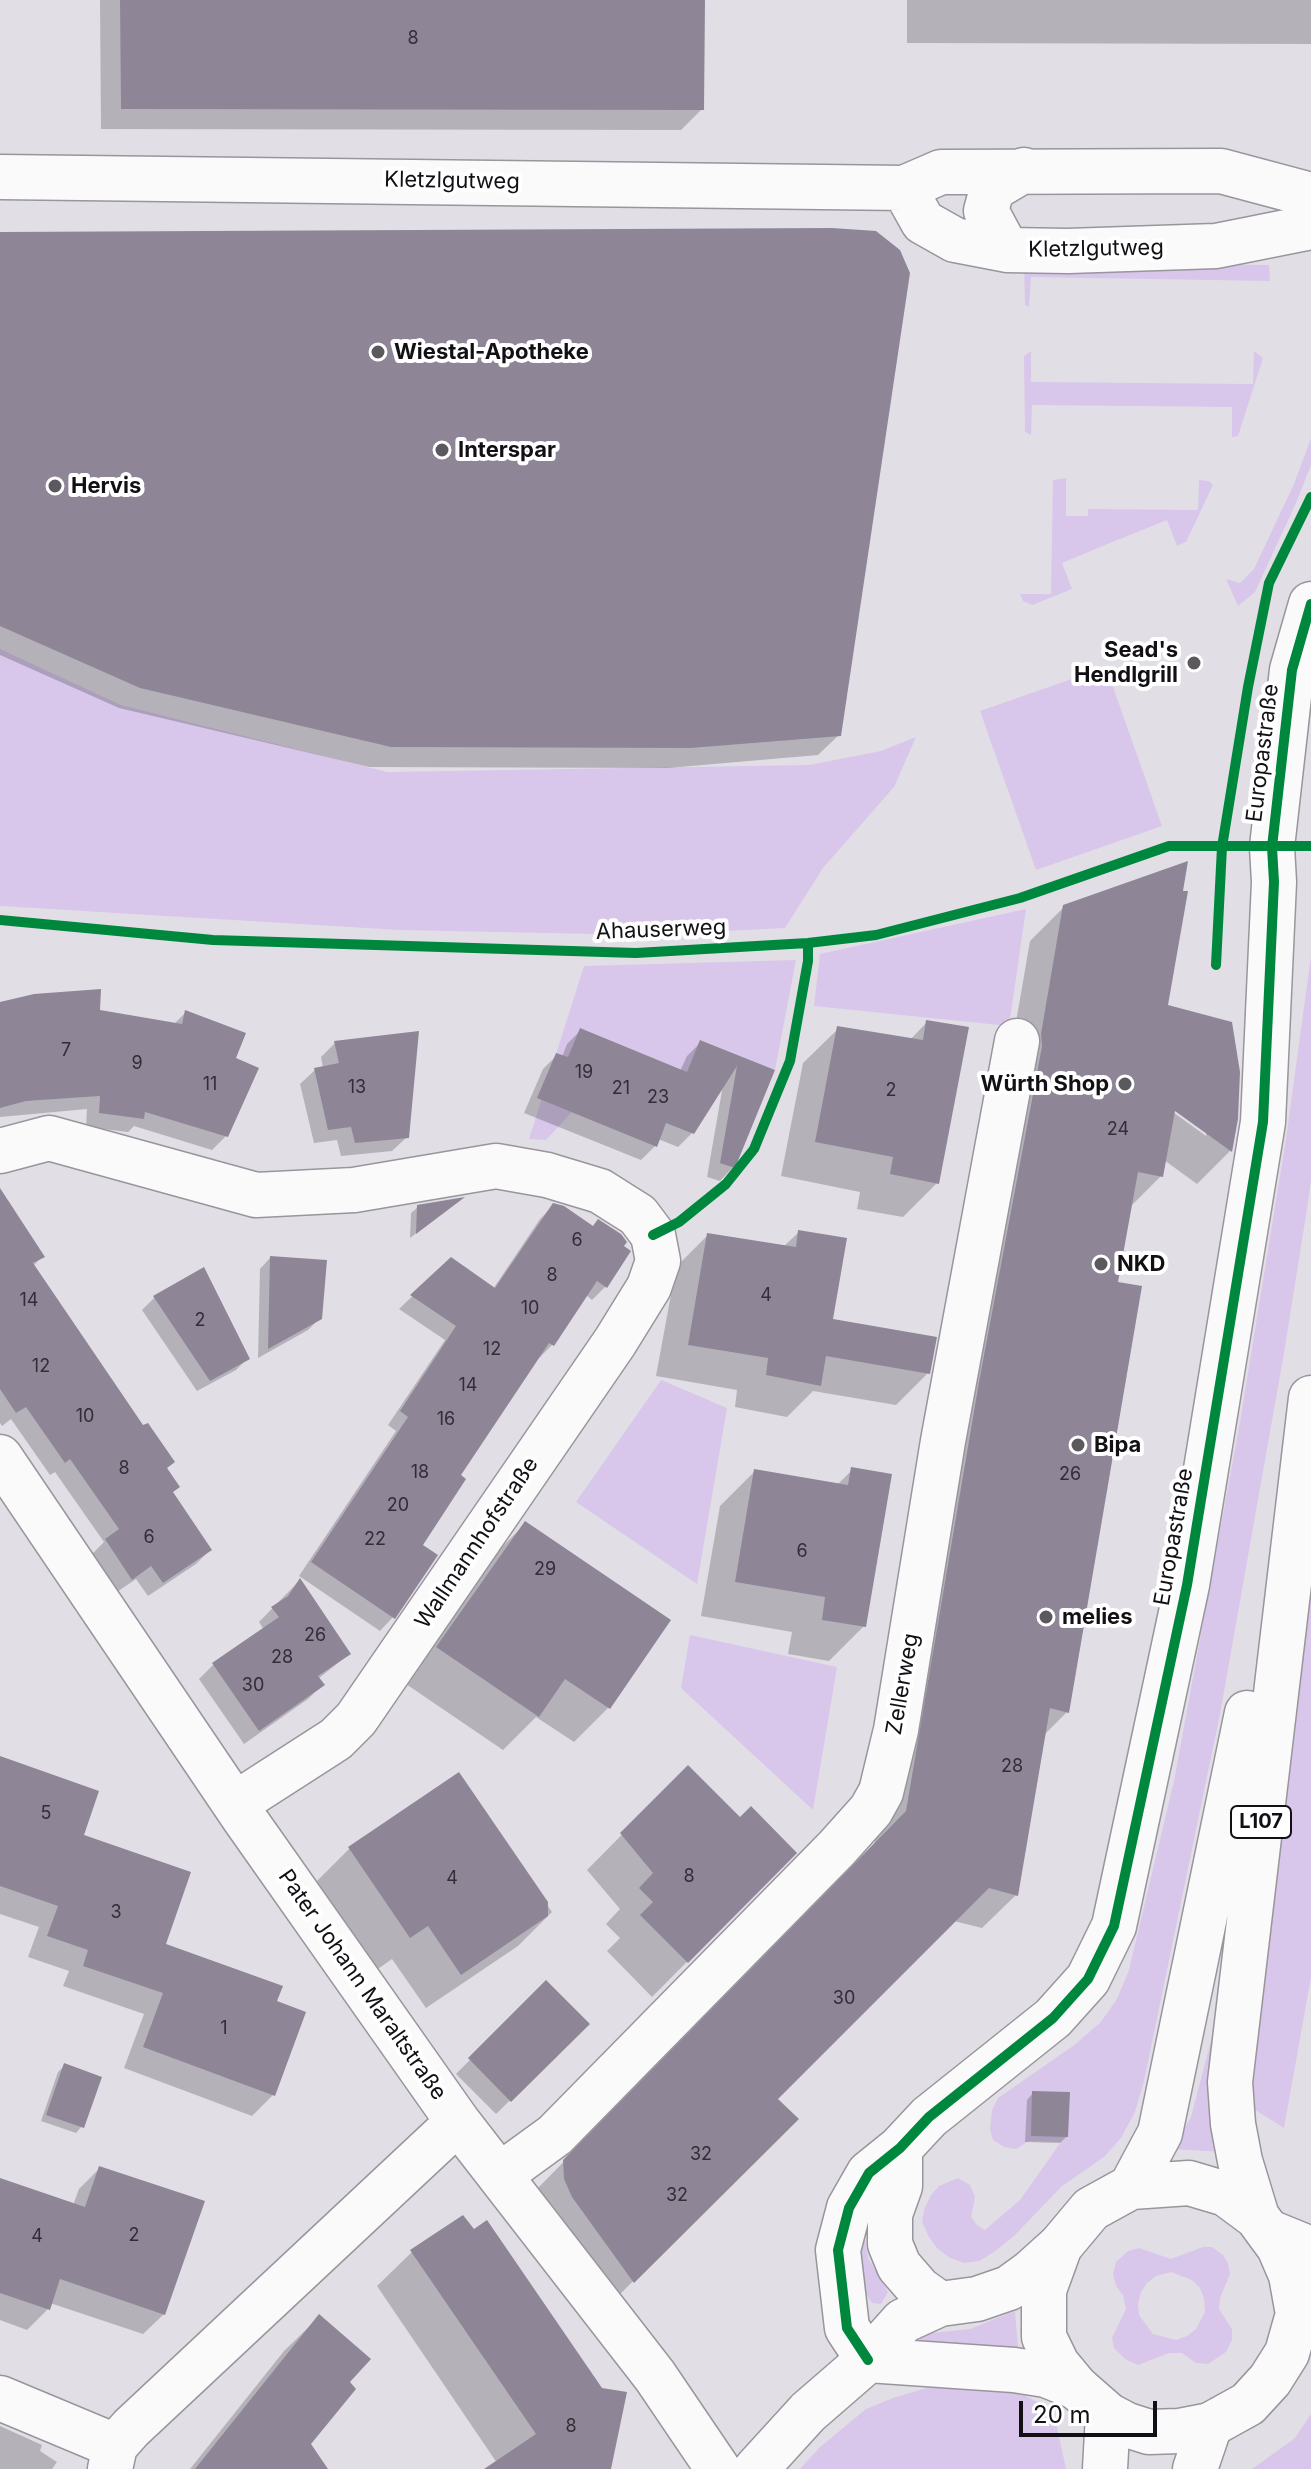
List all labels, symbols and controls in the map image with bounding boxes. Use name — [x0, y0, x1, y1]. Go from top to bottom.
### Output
house number: 8 — [407, 28, 419, 50]
street label: Kletzlgutweg — [384, 167, 520, 195]
street label: Kletzlgutweg — [1028, 235, 1164, 263]
place label: Wiestal-Apotheke — [394, 339, 589, 365]
marker: Wiestal-Apotheke — [369, 343, 387, 361]
place label: Interspar — [458, 437, 556, 463]
marker: Interspar — [433, 441, 451, 459]
place label: Hervis — [71, 473, 141, 499]
marker: Hervis — [46, 477, 64, 495]
place label: Sead's Hendlgrill — [1074, 637, 1178, 688]
marker: Sead's Hendlgrill — [1185, 654, 1203, 672]
street label: Europastraße — [1241, 682, 1285, 824]
street label: Ahauserweg — [595, 915, 727, 945]
house number: 7 — [61, 1040, 71, 1062]
house number: 9 — [131, 1053, 143, 1075]
house number: 19 — [575, 1062, 593, 1084]
place label: Würth Shop — [981, 1071, 1109, 1097]
house number: 11 — [203, 1074, 217, 1096]
marker: Würth Shop — [1116, 1075, 1134, 1093]
house number: 13 — [348, 1077, 366, 1099]
house number: 21 — [612, 1078, 630, 1100]
house number: 2 — [886, 1080, 896, 1102]
house number: 23 — [647, 1087, 669, 1109]
house number: 24 — [1107, 1119, 1129, 1141]
house number: 6 — [571, 1230, 583, 1252]
place label: NKD — [1117, 1251, 1165, 1277]
marker: NKD — [1092, 1255, 1110, 1273]
house number: 8 — [546, 1265, 558, 1287]
house number: 4 — [760, 1285, 772, 1307]
house number: 14 — [20, 1290, 38, 1312]
house number: 10 — [521, 1298, 539, 1320]
house number: 2 — [195, 1310, 205, 1332]
house number: 12 — [483, 1339, 501, 1361]
house number: 12 — [32, 1356, 50, 1378]
house number: 14 — [459, 1375, 477, 1397]
house number: 10 — [76, 1406, 94, 1428]
house number: 16 — [437, 1409, 455, 1431]
place label: Bipa — [1094, 1432, 1141, 1458]
marker: Bipa — [1069, 1436, 1087, 1454]
street label: Wallmannhofstraße — [410, 1452, 544, 1634]
house number: 8 — [118, 1458, 130, 1480]
house number: 18 — [411, 1462, 429, 1484]
house number: 26 — [1059, 1464, 1081, 1486]
street label: Europastraße — [1149, 1466, 1199, 1608]
house number: 20 — [387, 1495, 409, 1517]
house number: 6 — [143, 1527, 155, 1549]
house number: 22 — [364, 1529, 386, 1551]
house number: 6 — [796, 1541, 808, 1563]
house number: 29 — [534, 1559, 556, 1581]
place label: melies — [1062, 1604, 1133, 1630]
marker: melies — [1037, 1608, 1055, 1626]
house number: 26 — [304, 1625, 326, 1647]
street label: Zellerweg — [881, 1631, 925, 1737]
house number: 28 — [271, 1647, 293, 1669]
house number: 30 — [242, 1675, 264, 1697]
house number: 28 — [1001, 1756, 1023, 1778]
house number: 5 — [41, 1803, 51, 1825]
road number: L107 — [1231, 1806, 1291, 1838]
street label: Pater Johann Maraltstraße — [272, 1865, 452, 2105]
house number: 8 — [683, 1866, 695, 1888]
house number: 4 — [446, 1868, 458, 1890]
house number: 3 — [110, 1902, 122, 1924]
house number: 30 — [833, 1988, 855, 2010]
house number: 1 — [220, 2018, 228, 2040]
house number: 32 — [690, 2144, 712, 2166]
house number: 32 — [666, 2185, 688, 2207]
house number: 2 — [129, 2225, 139, 2247]
house number: 4 — [31, 2226, 43, 2248]
scale bar — [1023, 2385, 1161, 2435]
text: 20 m — [1033, 2400, 1091, 2429]
house number: 8 — [565, 2416, 577, 2438]

